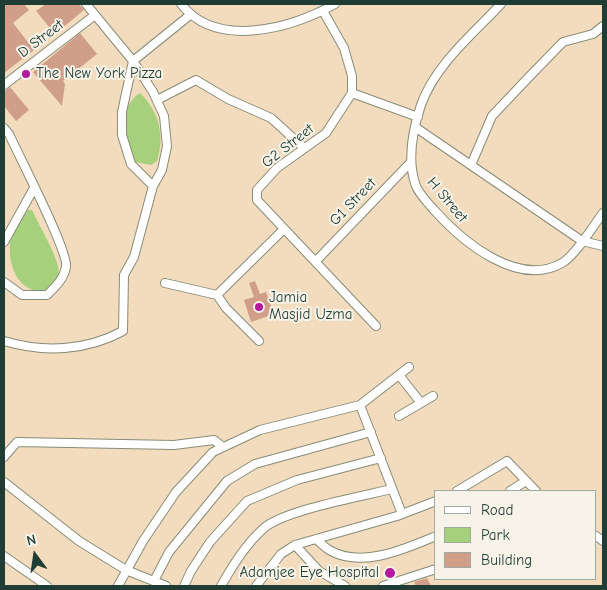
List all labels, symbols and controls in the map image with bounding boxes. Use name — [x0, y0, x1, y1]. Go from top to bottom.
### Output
street label: D Street — [15, 16, 67, 62]
place label: The New York Pizza — [36, 65, 162, 83]
marker: The New York Pizza — [20, 68, 32, 80]
street label: G2 Street — [258, 120, 318, 172]
street label: G1 Street — [326, 174, 380, 230]
street label: H Street — [423, 174, 471, 226]
place label: Jamia Masjid Uzma — [269, 289, 352, 324]
marker: Jamia Masjid Uzma — [253, 301, 265, 313]
legend — [434, 490, 597, 580]
text: Road — [481, 501, 513, 519]
text: Park — [481, 526, 510, 544]
north arrow — [10, 530, 60, 580]
text: N — [25, 531, 38, 549]
text: Building — [481, 551, 532, 569]
place label: Adamjee Eye Hospital — [239, 564, 379, 582]
marker: Adamjee Eye Hospital — [383, 566, 397, 580]

